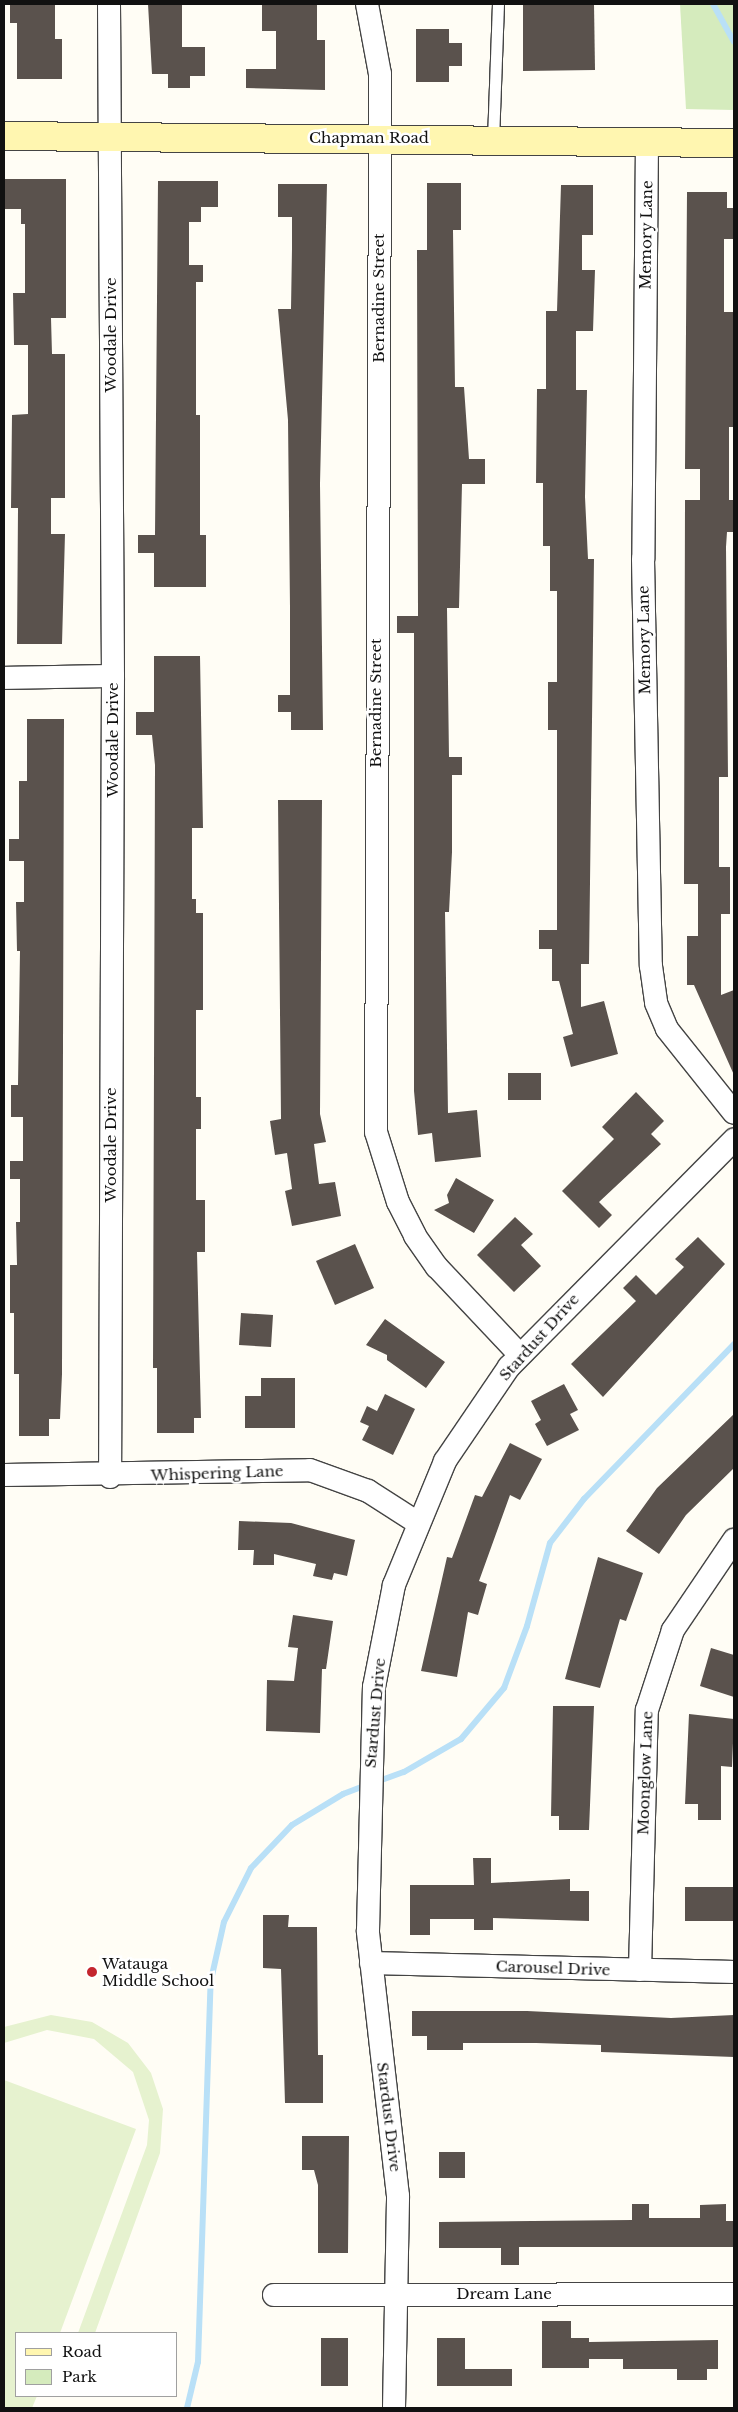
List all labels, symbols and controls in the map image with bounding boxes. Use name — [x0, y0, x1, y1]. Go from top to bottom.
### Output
street label: Chapman Road — [309, 129, 429, 147]
street label: Memory Lane — [636, 180, 656, 290]
street label: Bernadine Street — [370, 233, 388, 363]
street label: Woodale Drive — [102, 277, 120, 393]
street label: Memory Lane — [634, 585, 654, 695]
street label: Bernadine Street — [367, 638, 385, 768]
street label: Woodale Drive — [104, 682, 122, 798]
street label: Woodale Drive — [102, 1087, 120, 1203]
street label: Stardust Drive — [495, 1290, 583, 1384]
street label: Whispering Lane — [150, 1462, 284, 1484]
street label: Stardust Drive — [361, 1657, 389, 1769]
street label: Moonglow Lane — [634, 1710, 656, 1836]
place label: Watauga Middle School — [102, 1954, 214, 1989]
street label: Carousel Drive — [495, 1957, 611, 1979]
marker: Watauga Middle School — [86, 1966, 98, 1978]
street label: Stardust Drive — [373, 2061, 405, 2173]
street label: Dream Lane — [456, 2285, 552, 2303]
legend — [15, 2332, 178, 2397]
text: Road — [62, 2342, 102, 2361]
text: Park — [62, 2367, 97, 2386]

